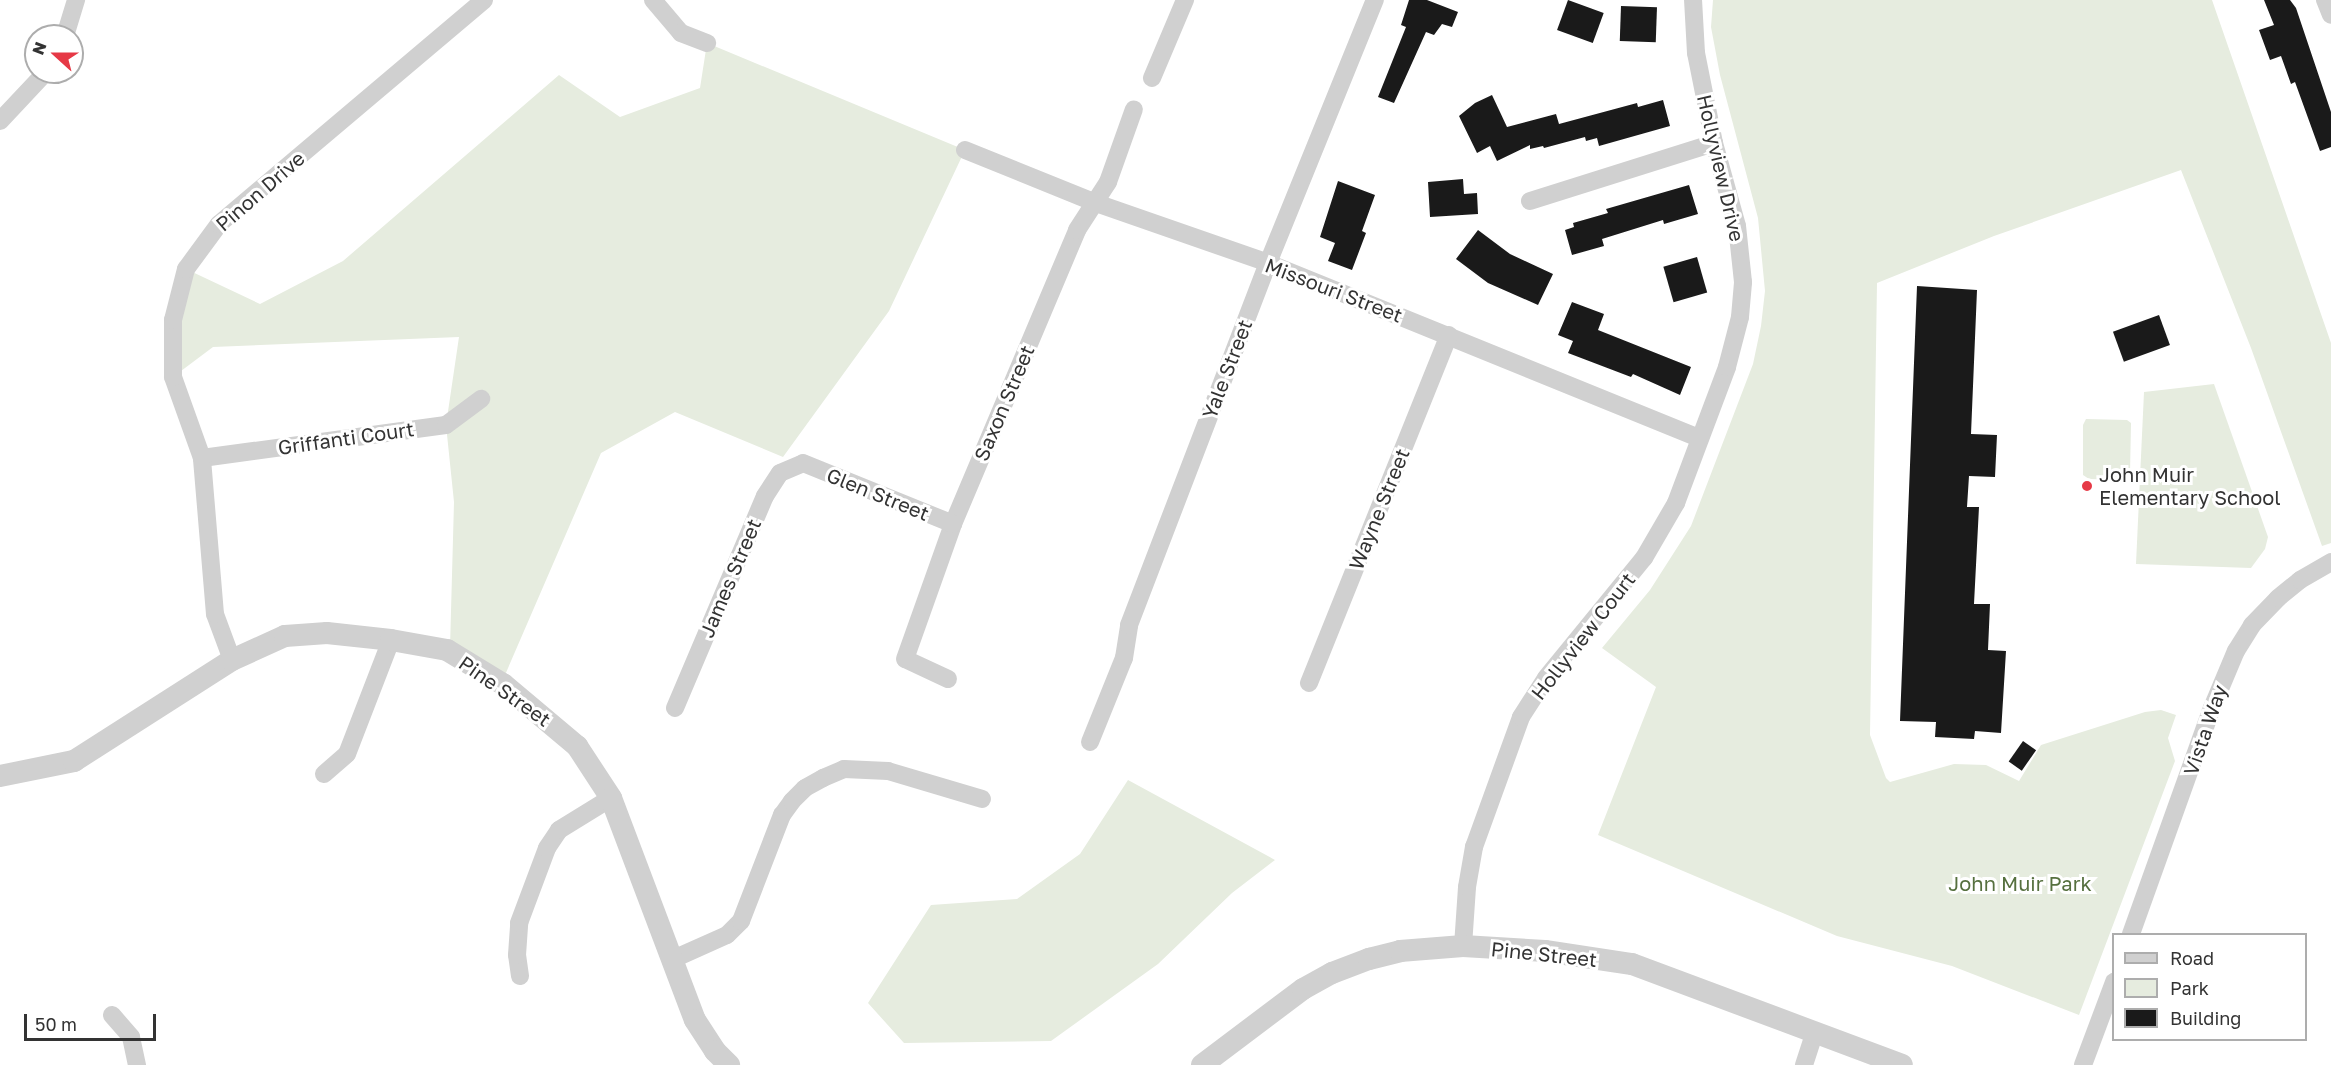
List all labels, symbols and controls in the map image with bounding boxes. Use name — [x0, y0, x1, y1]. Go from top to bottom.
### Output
north arrow — [24, 24, 84, 84]
text: N — [28, 39, 51, 58]
street label: Hollyview Drive — [1692, 92, 1750, 244]
street label: Pinon Drive — [211, 146, 309, 236]
street label: Missouri Street — [1262, 253, 1406, 327]
street label: Yale Street — [1197, 316, 1257, 422]
street label: Saxon Street — [969, 342, 1039, 464]
street label: Griffanti Court — [276, 417, 416, 459]
street label: Wayne Street — [1344, 445, 1414, 573]
place label: John Muir Elementary School — [2099, 462, 2281, 509]
street label: Glen Street — [823, 463, 933, 525]
marker: John Muir Elementary School — [2080, 479, 2094, 493]
street label: James Street — [694, 515, 766, 641]
street label: Hollyview Court — [1526, 568, 1640, 704]
street label: Pine Street — [454, 651, 556, 731]
street label: Vista Way — [2178, 682, 2232, 778]
park label: John Muir Park — [1948, 871, 2092, 895]
legend — [2112, 933, 2307, 1041]
street label: Pine Street — [1490, 936, 1598, 972]
text: Road — [2170, 947, 2214, 969]
text: Park — [2170, 977, 2209, 999]
scale bar — [27, 1002, 159, 1040]
text: Building — [2170, 1007, 2241, 1029]
text: 50 m — [35, 1013, 77, 1035]

